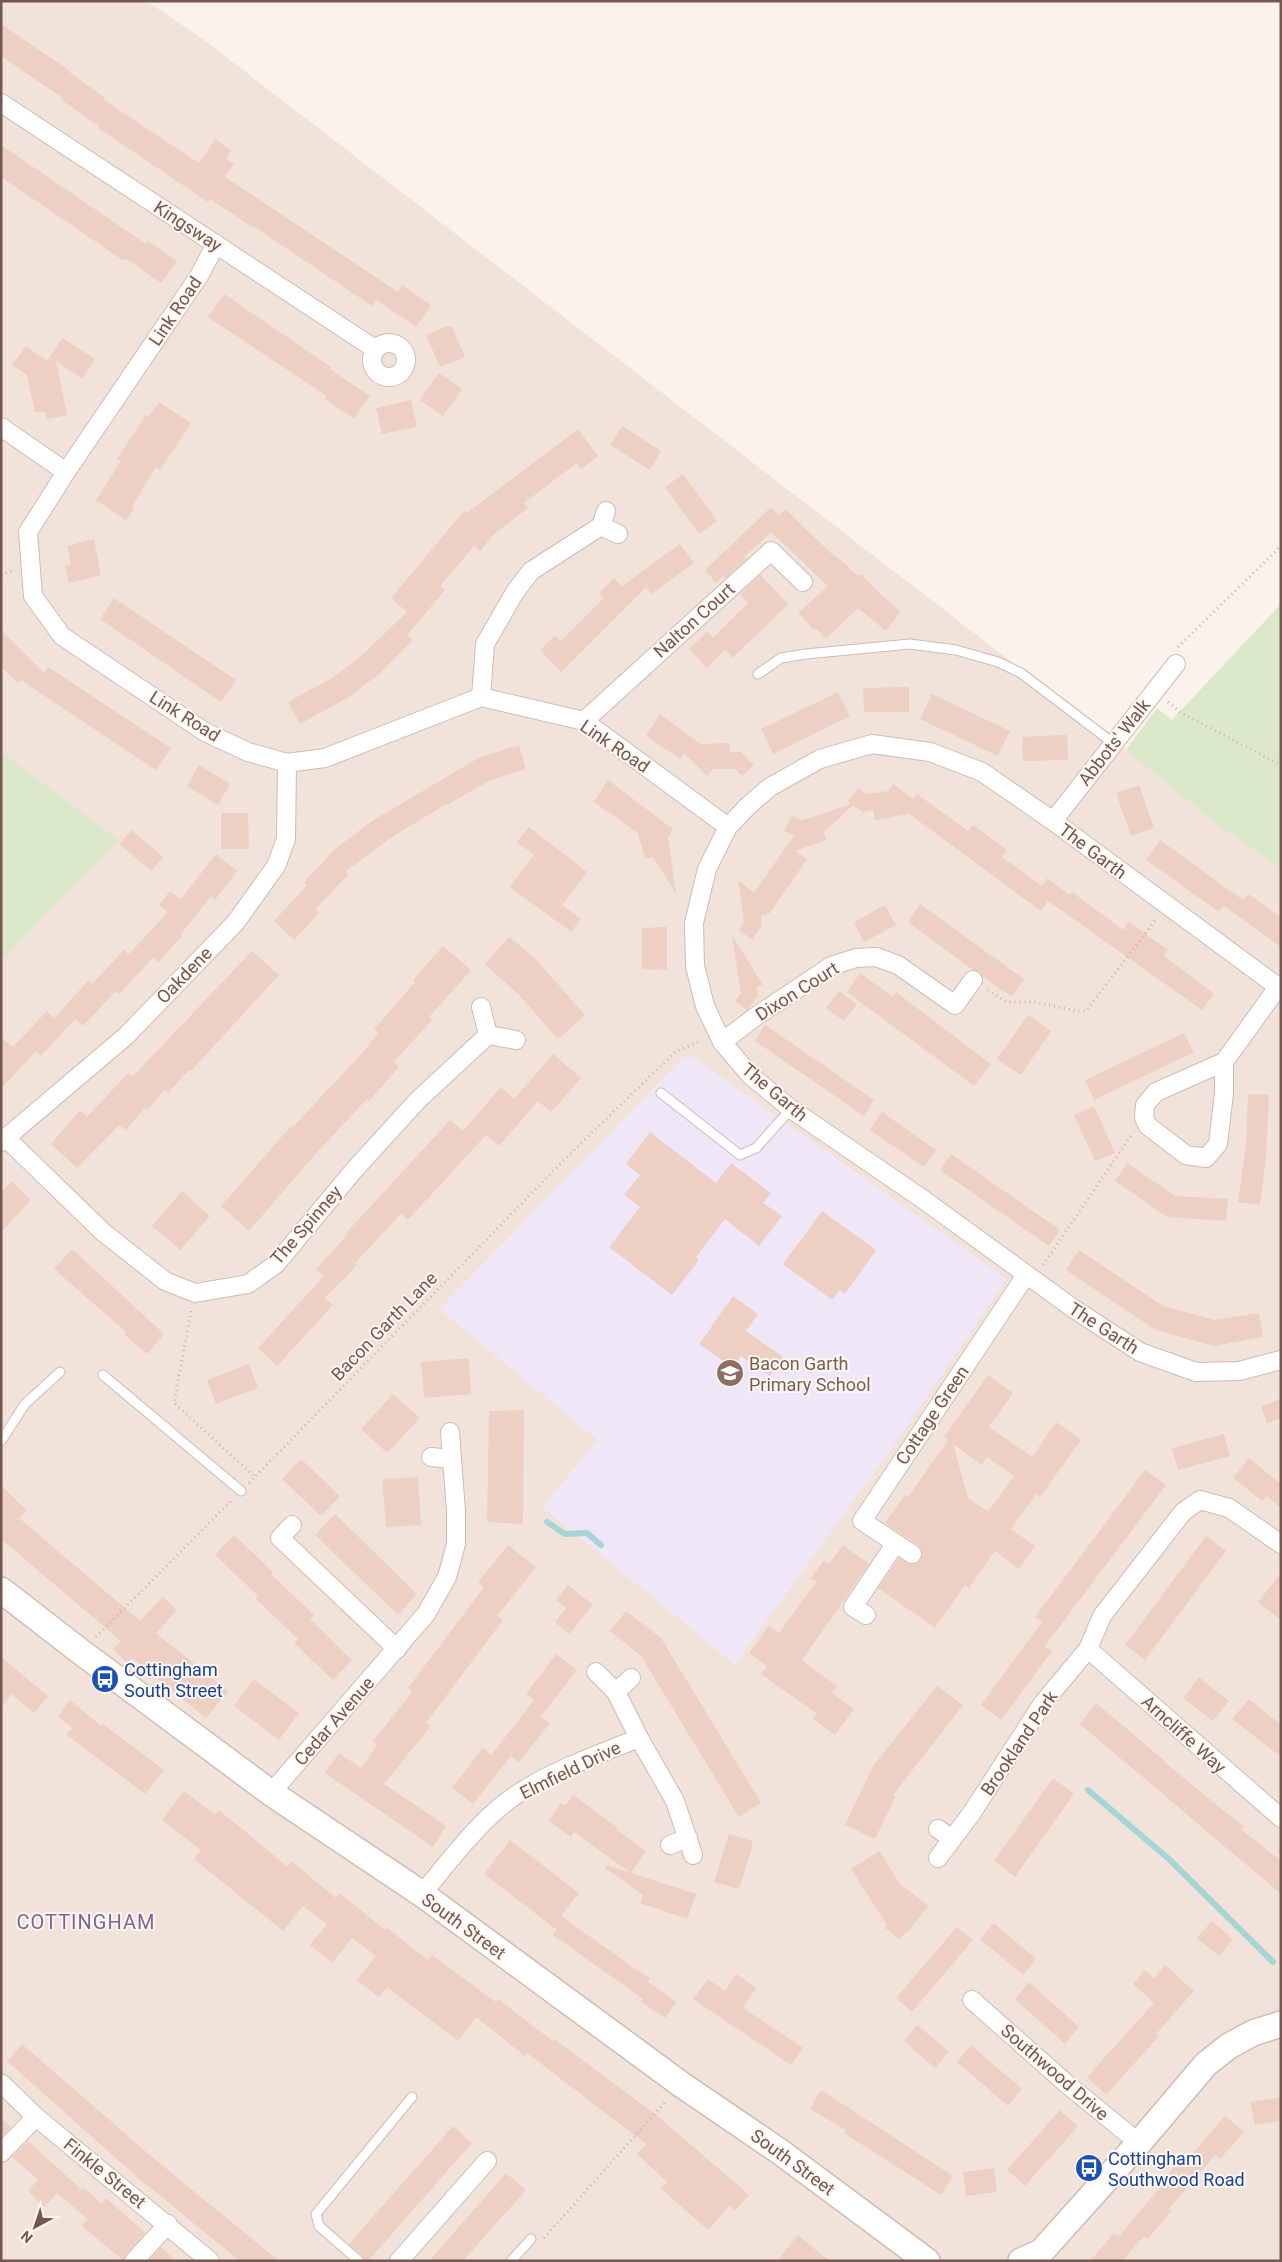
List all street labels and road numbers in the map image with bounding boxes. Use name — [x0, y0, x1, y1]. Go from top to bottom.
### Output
street label: Kingsway — [150, 196, 226, 256]
street label: Link Road — [144, 272, 206, 350]
street label: Nalton Court — [649, 578, 739, 662]
street label: Link Road — [146, 686, 224, 746]
street label: Abbots' Walk — [1074, 694, 1155, 789]
street label: Link Road — [576, 715, 654, 777]
street label: The Garth — [1055, 819, 1131, 883]
street label: Oakdene — [152, 942, 216, 1008]
street label: Dixon Court — [752, 957, 842, 1025]
street label: The Garth — [738, 1059, 812, 1125]
street label: The Spinney — [266, 1181, 346, 1269]
street label: Bacon Garth Lane — [327, 1267, 441, 1385]
street label: The Garth — [1065, 1298, 1143, 1358]
street label: Cottage Green — [891, 1362, 973, 1468]
street label: Cedar Avenue — [290, 1672, 378, 1770]
street label: Brookland Park — [976, 1686, 1062, 1799]
street label: Arncliffe Way — [1138, 1691, 1231, 1778]
street label: Elmfield Drive — [516, 1737, 624, 1803]
street label: South Street — [418, 1889, 510, 1964]
street label: Southwood Drive — [997, 2020, 1113, 2124]
street label: South Street — [747, 2125, 839, 2200]
street label: Finkle Street — [60, 2134, 150, 2212]

